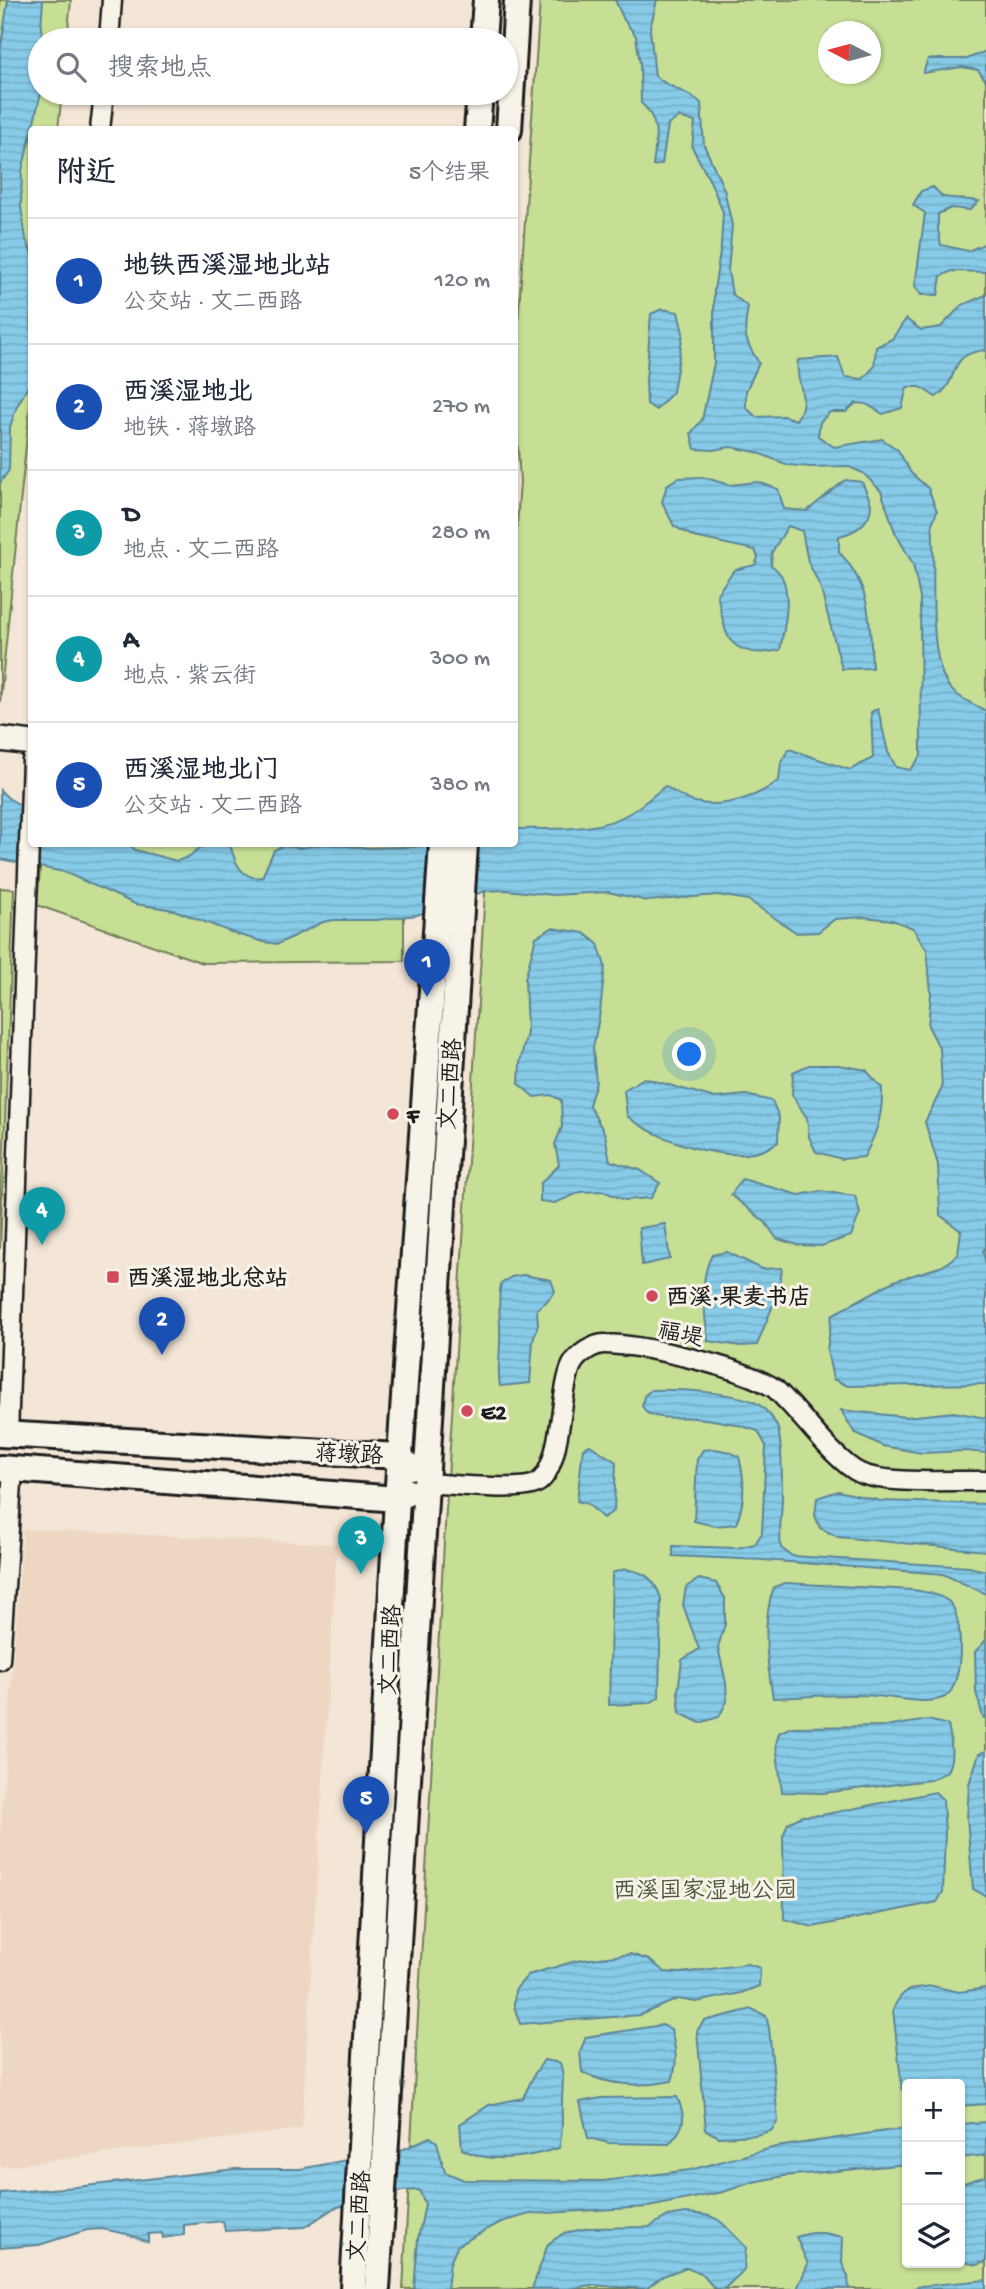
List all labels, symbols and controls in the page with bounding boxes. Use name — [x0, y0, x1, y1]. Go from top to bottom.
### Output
north arrow — [818, 21, 881, 84]
search box — [28, 28, 518, 105]
icon: search — [52, 48, 90, 86]
text: 搜索地点 — [108, 55, 212, 86]
text: 附近 — [56, 158, 116, 193]
text: 5个结果 — [409, 161, 490, 188]
text: 地铁西溪湿地北站 — [123, 253, 331, 284]
text: 1 — [74, 268, 84, 295]
text: 120 m — [435, 268, 490, 295]
text: 公交站 · 文二西路 — [123, 290, 302, 317]
text: 西溪湿地北 — [123, 379, 253, 410]
text: 2 — [73, 394, 85, 421]
text: 270 m — [432, 394, 490, 421]
text: 地铁 · 蒋墩路 — [123, 416, 256, 443]
text: D — [123, 501, 140, 532]
text: 3 — [73, 520, 85, 547]
text: 280 m — [431, 520, 490, 547]
text: 地点 · 文二西路 — [123, 538, 279, 565]
text: A — [123, 627, 138, 658]
text: 4 — [74, 646, 84, 673]
text: 300 m — [430, 646, 490, 673]
text: 地点 · 紫云街 — [123, 664, 256, 691]
text: 西溪湿地北门 — [123, 757, 279, 788]
text: 5 — [73, 772, 85, 799]
text: 380 m — [431, 772, 490, 799]
text: 公交站 · 文二西路 — [123, 794, 302, 821]
pin: 1 — [404, 939, 450, 997]
street label: 文二西路 — [435, 1037, 469, 1131]
your location — [672, 1037, 706, 1071]
place label: F — [406, 1104, 421, 1131]
marker: F — [385, 1106, 401, 1122]
pin: 4 — [19, 1187, 65, 1245]
place label: 西溪湿地北总站 — [127, 1266, 288, 1294]
marker: 西溪湿地北总站 — [105, 1269, 121, 1285]
place label: 西溪·果麦书店 — [666, 1284, 811, 1313]
marker: 西溪·果麦书店 — [644, 1288, 660, 1304]
pin: 2 — [139, 1297, 185, 1355]
street label: 福堤 — [655, 1318, 706, 1354]
place label: E2 — [481, 1401, 507, 1428]
marker: E2 — [459, 1403, 475, 1419]
street label: 蒋墩路 — [314, 1440, 384, 1472]
pin: 3 — [338, 1516, 384, 1574]
street label: 文二西路 — [376, 1603, 408, 1697]
pin: 5 — [343, 1776, 389, 1834]
park label: 西溪国家湿地公园 — [613, 1878, 797, 1906]
map controls — [902, 2079, 965, 2268]
button: + — [902, 2079, 965, 2142]
button: − — [902, 2142, 965, 2205]
street label: 文二西路 — [344, 2169, 378, 2263]
button: layers — [902, 2205, 965, 2268]

